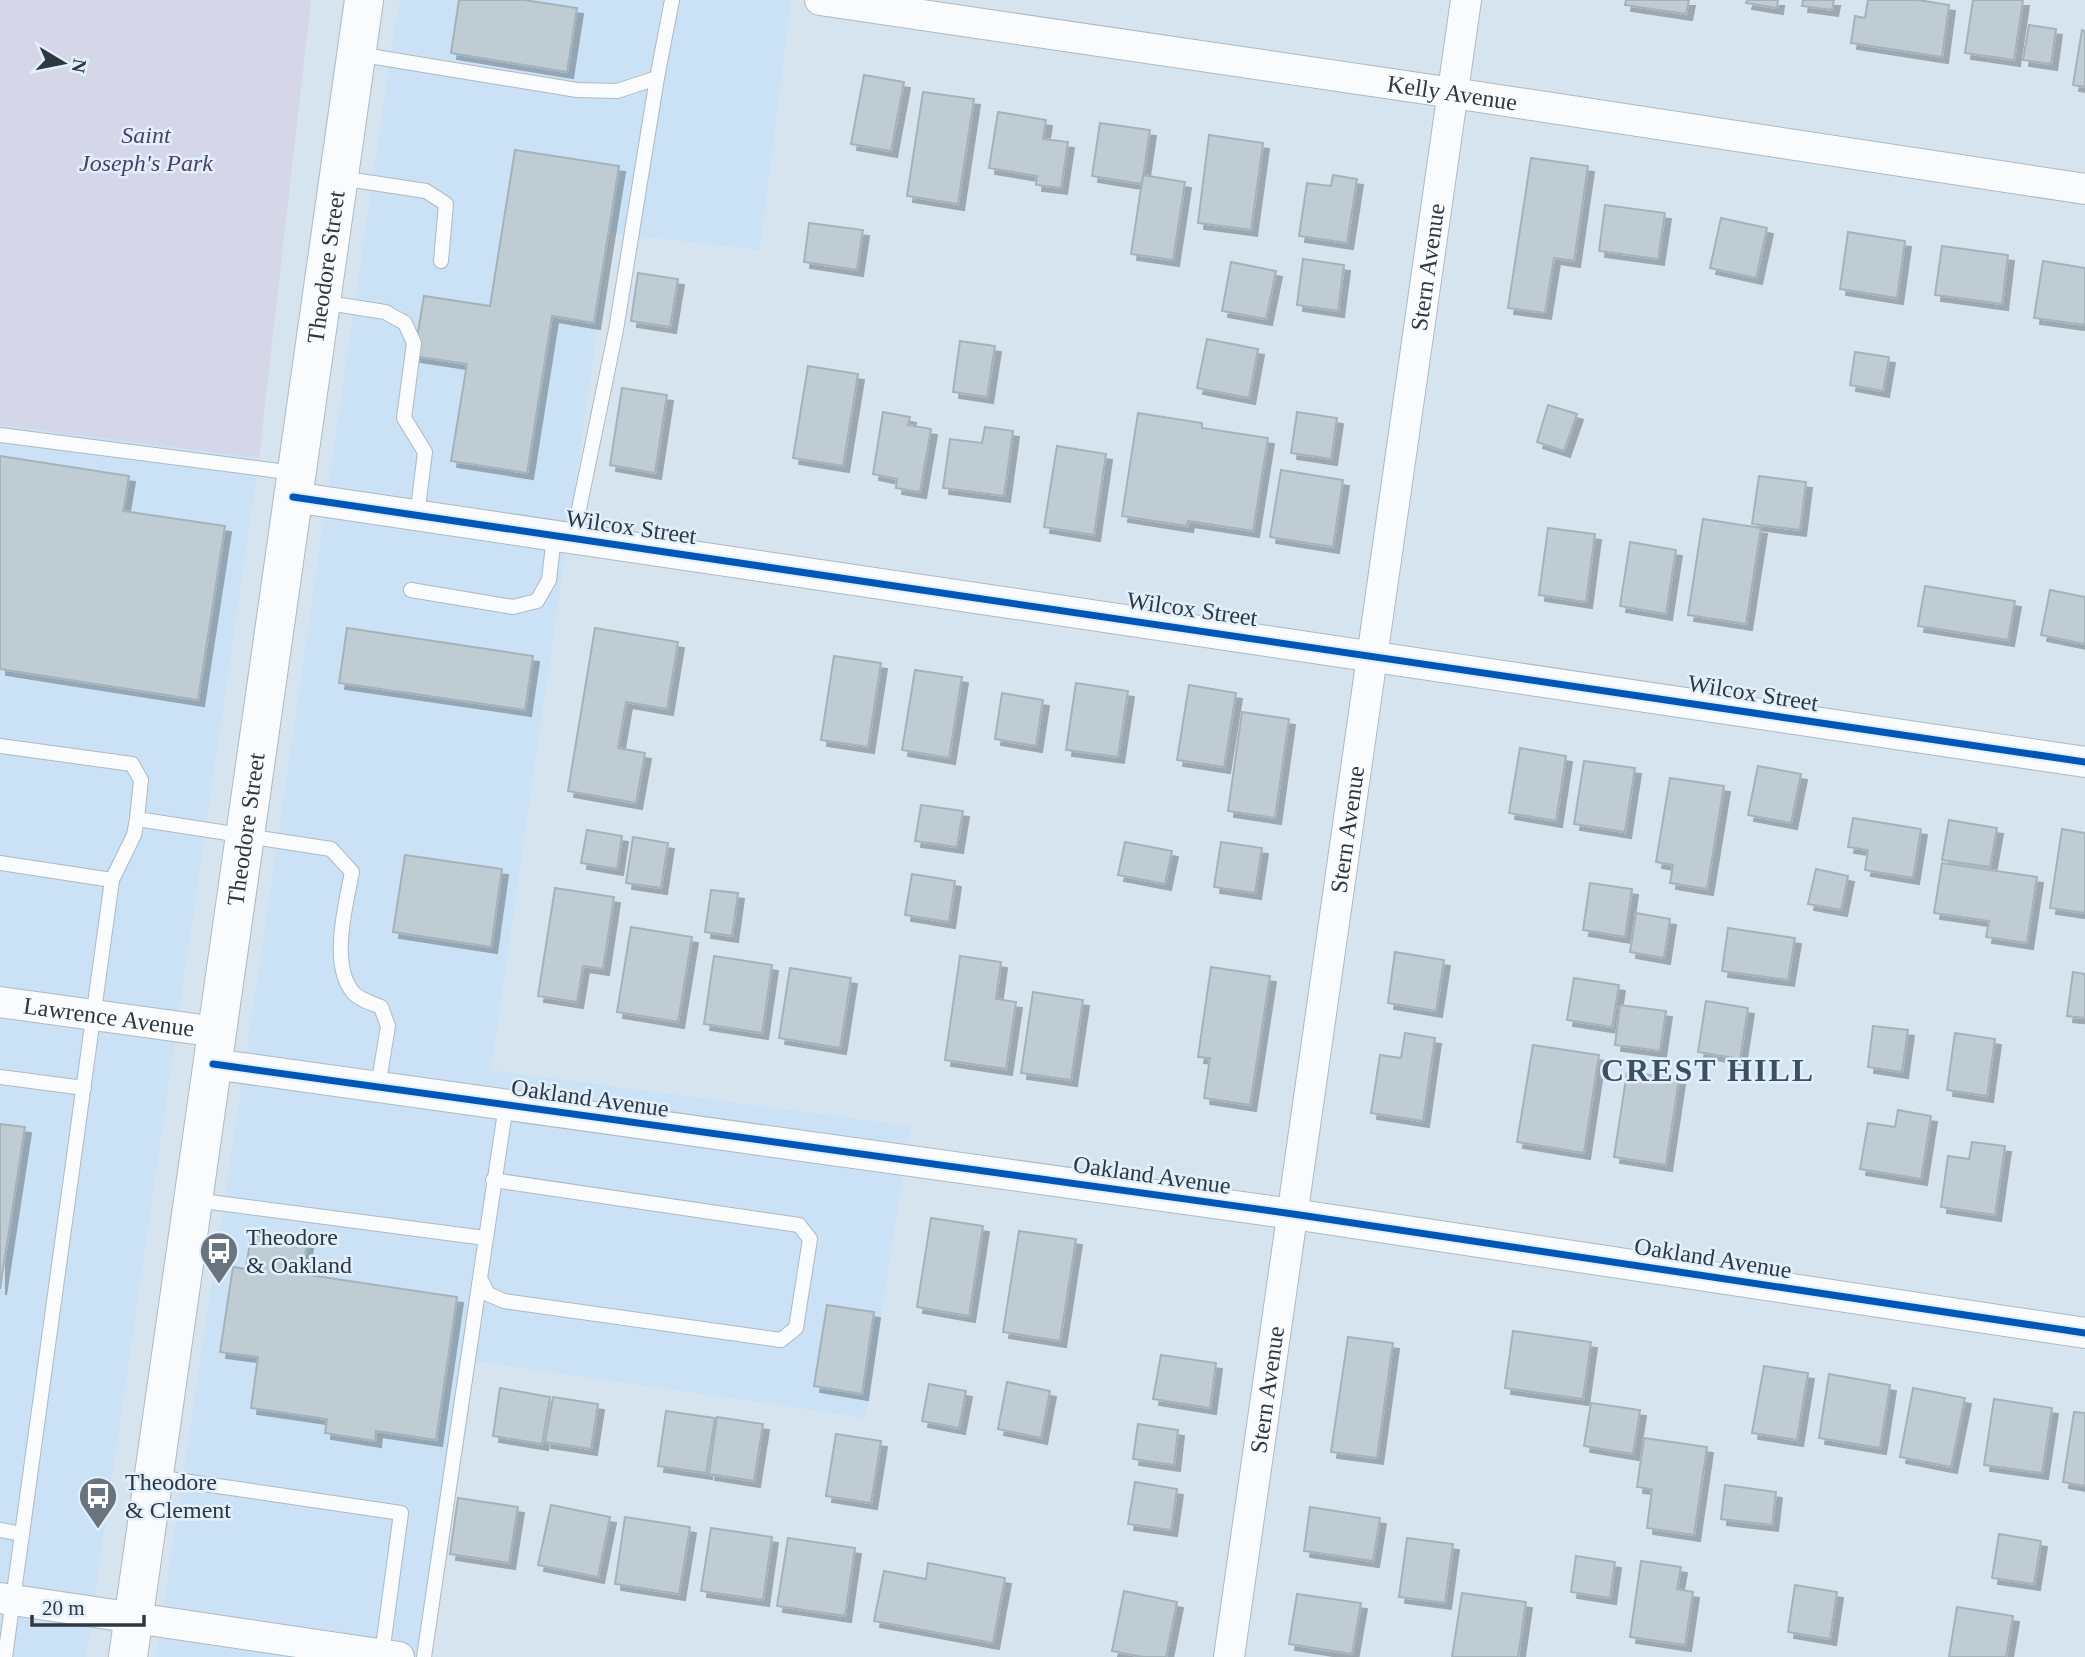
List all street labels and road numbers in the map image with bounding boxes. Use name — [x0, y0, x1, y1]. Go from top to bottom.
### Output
street label: Kelly Avenue — [1386, 71, 1519, 116]
street label: Theodore Street — [302, 189, 350, 345]
street label: Stern Avenue — [1406, 202, 1450, 332]
street label: Wilcox Street — [564, 505, 698, 549]
street label: Wilcox Street — [1125, 587, 1259, 631]
street label: Wilcox Street — [1686, 670, 1820, 716]
street label: Theodore Street — [222, 751, 270, 907]
street label: Stern Avenue — [1325, 764, 1369, 895]
street label: Lawrence Avenue — [22, 992, 196, 1042]
street label: Oakland Avenue — [510, 1074, 670, 1122]
street label: Oakland Avenue — [1072, 1151, 1232, 1199]
street label: Oakland Avenue — [1633, 1233, 1793, 1283]
street label: Stern Avenue — [1245, 1324, 1289, 1455]

